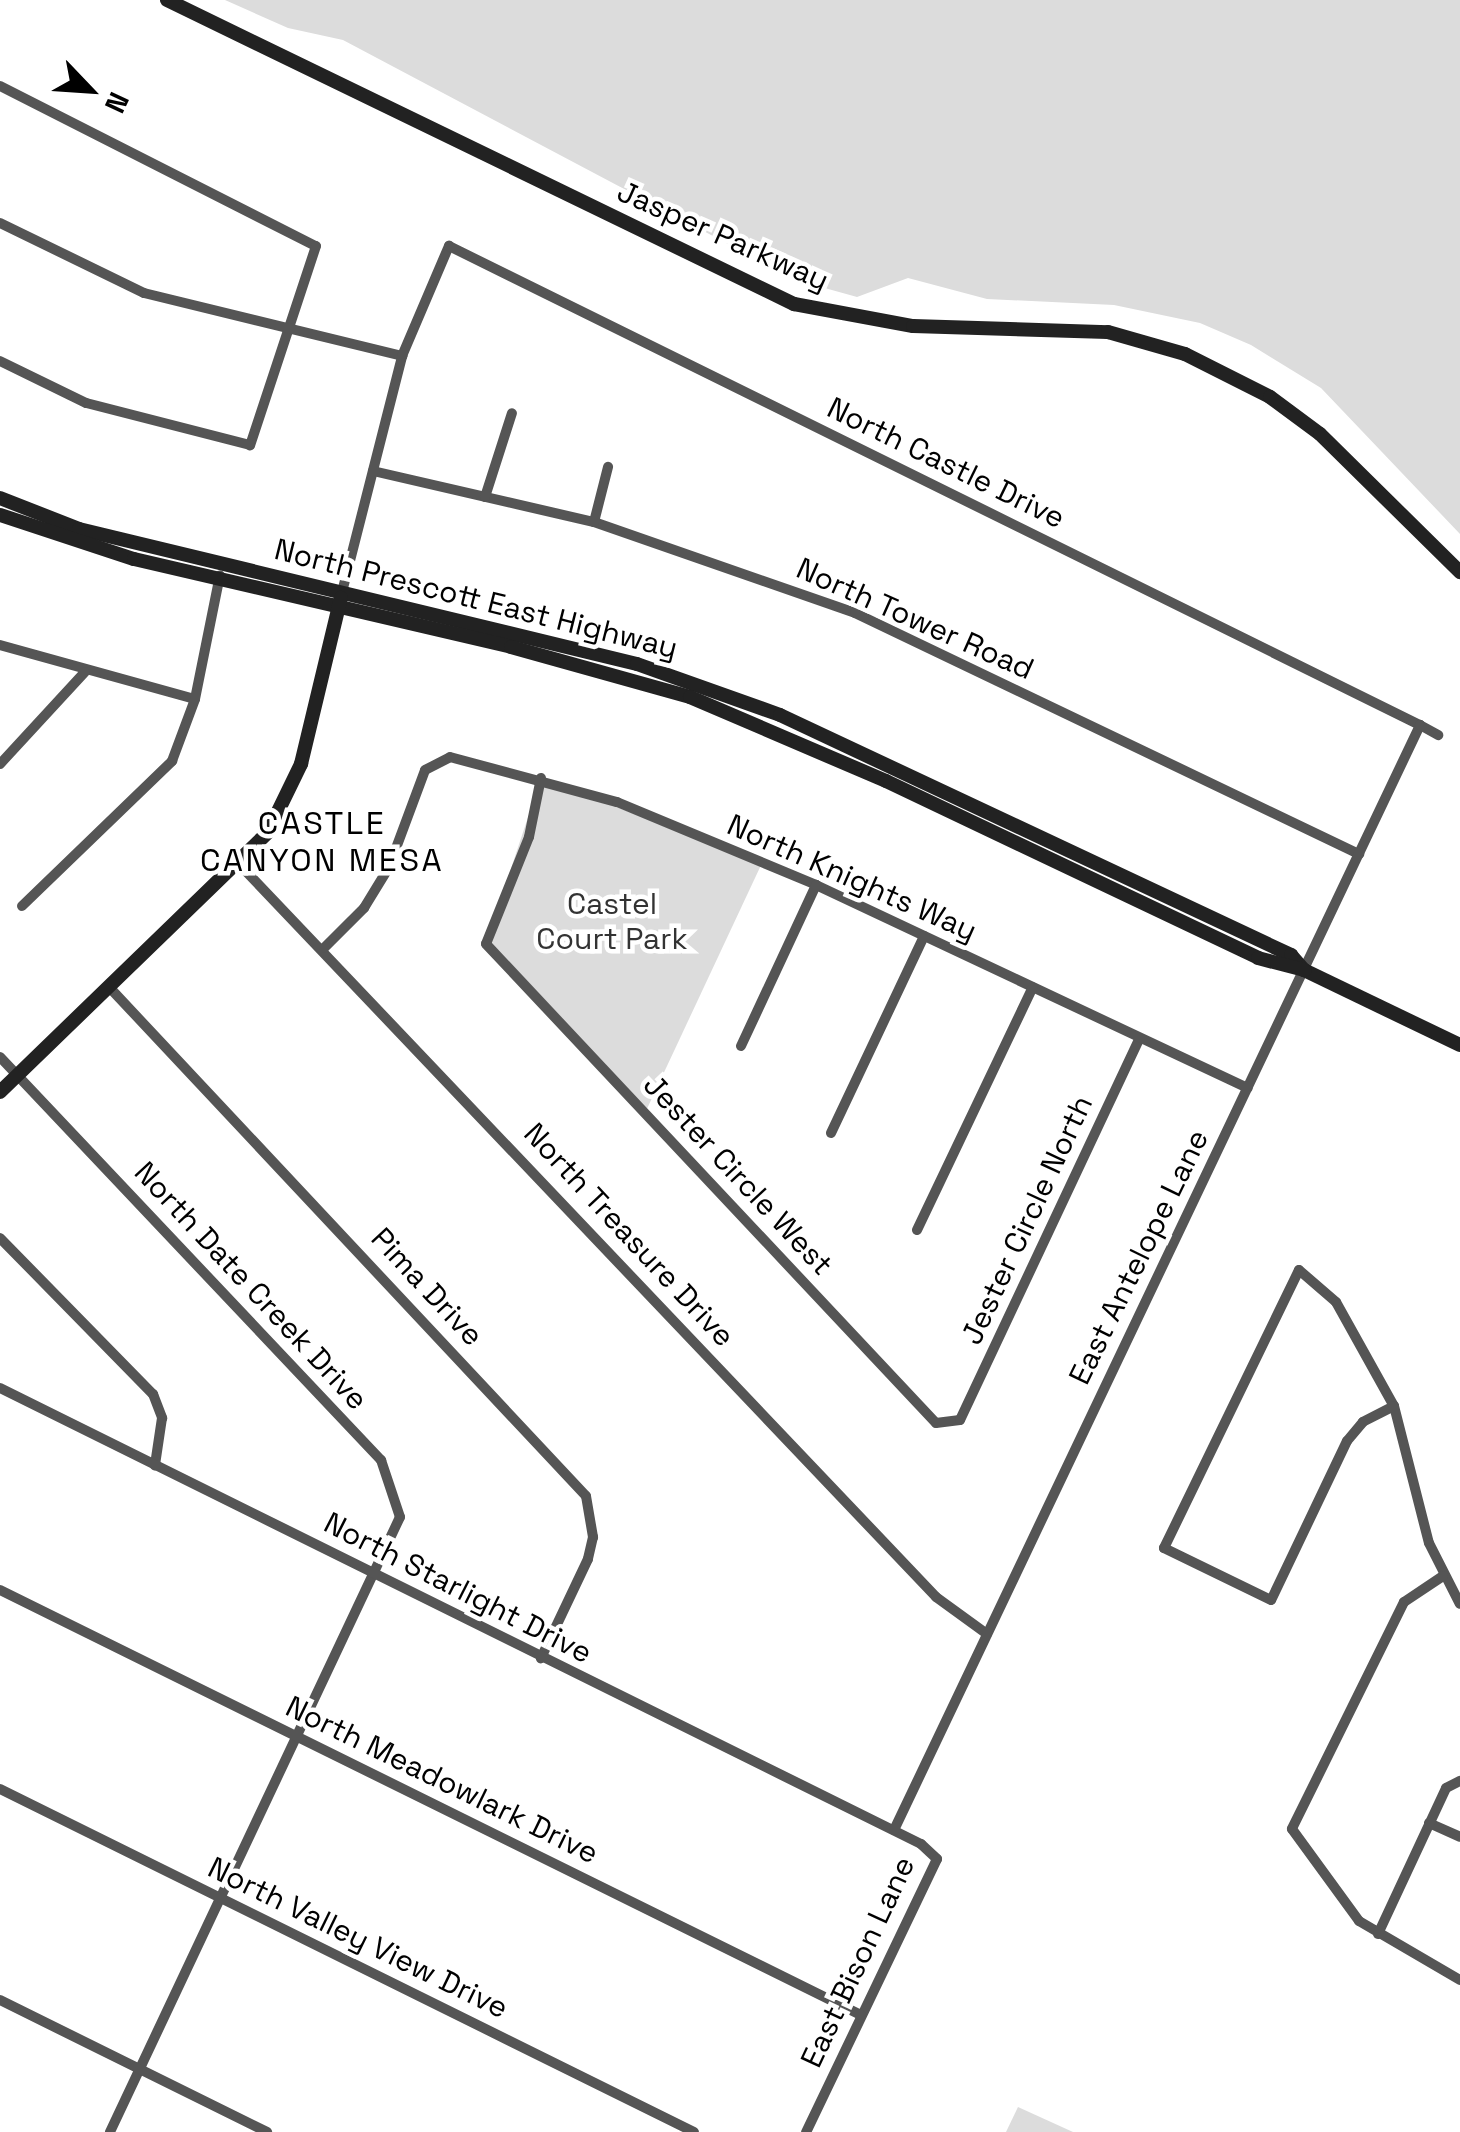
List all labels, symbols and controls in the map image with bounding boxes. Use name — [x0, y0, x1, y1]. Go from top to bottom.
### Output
north arrow — [40, 40, 140, 140]
text: N — [97, 87, 137, 119]
street label: Jasper Parkway — [612, 173, 834, 299]
street label: North Castle Drive — [821, 390, 1071, 536]
street label: North Prescott East Highway — [271, 531, 681, 667]
street label: North Tower Road — [790, 550, 1040, 688]
district label: CASTLE CANYON MESA — [200, 805, 444, 880]
street label: North Knights Way — [722, 807, 982, 949]
park label: Castel Court Park — [536, 886, 688, 956]
street label: Jester Circle West — [636, 1067, 840, 1283]
street label: Jester Circle North — [954, 1090, 1100, 1350]
street label: North Treasure Drive — [516, 1116, 742, 1354]
street label: East Antelope Lane — [1062, 1124, 1216, 1390]
street label: North Date Creek Drive — [127, 1155, 375, 1417]
street label: Pima Drive — [363, 1221, 491, 1353]
street label: North Starlight Drive — [318, 1505, 598, 1671]
street label: North Meadowlark Drive — [280, 1689, 604, 1871]
street label: North Valley View Drive — [202, 1850, 514, 2026]
street label: East Bison Lane — [793, 1851, 923, 2073]

